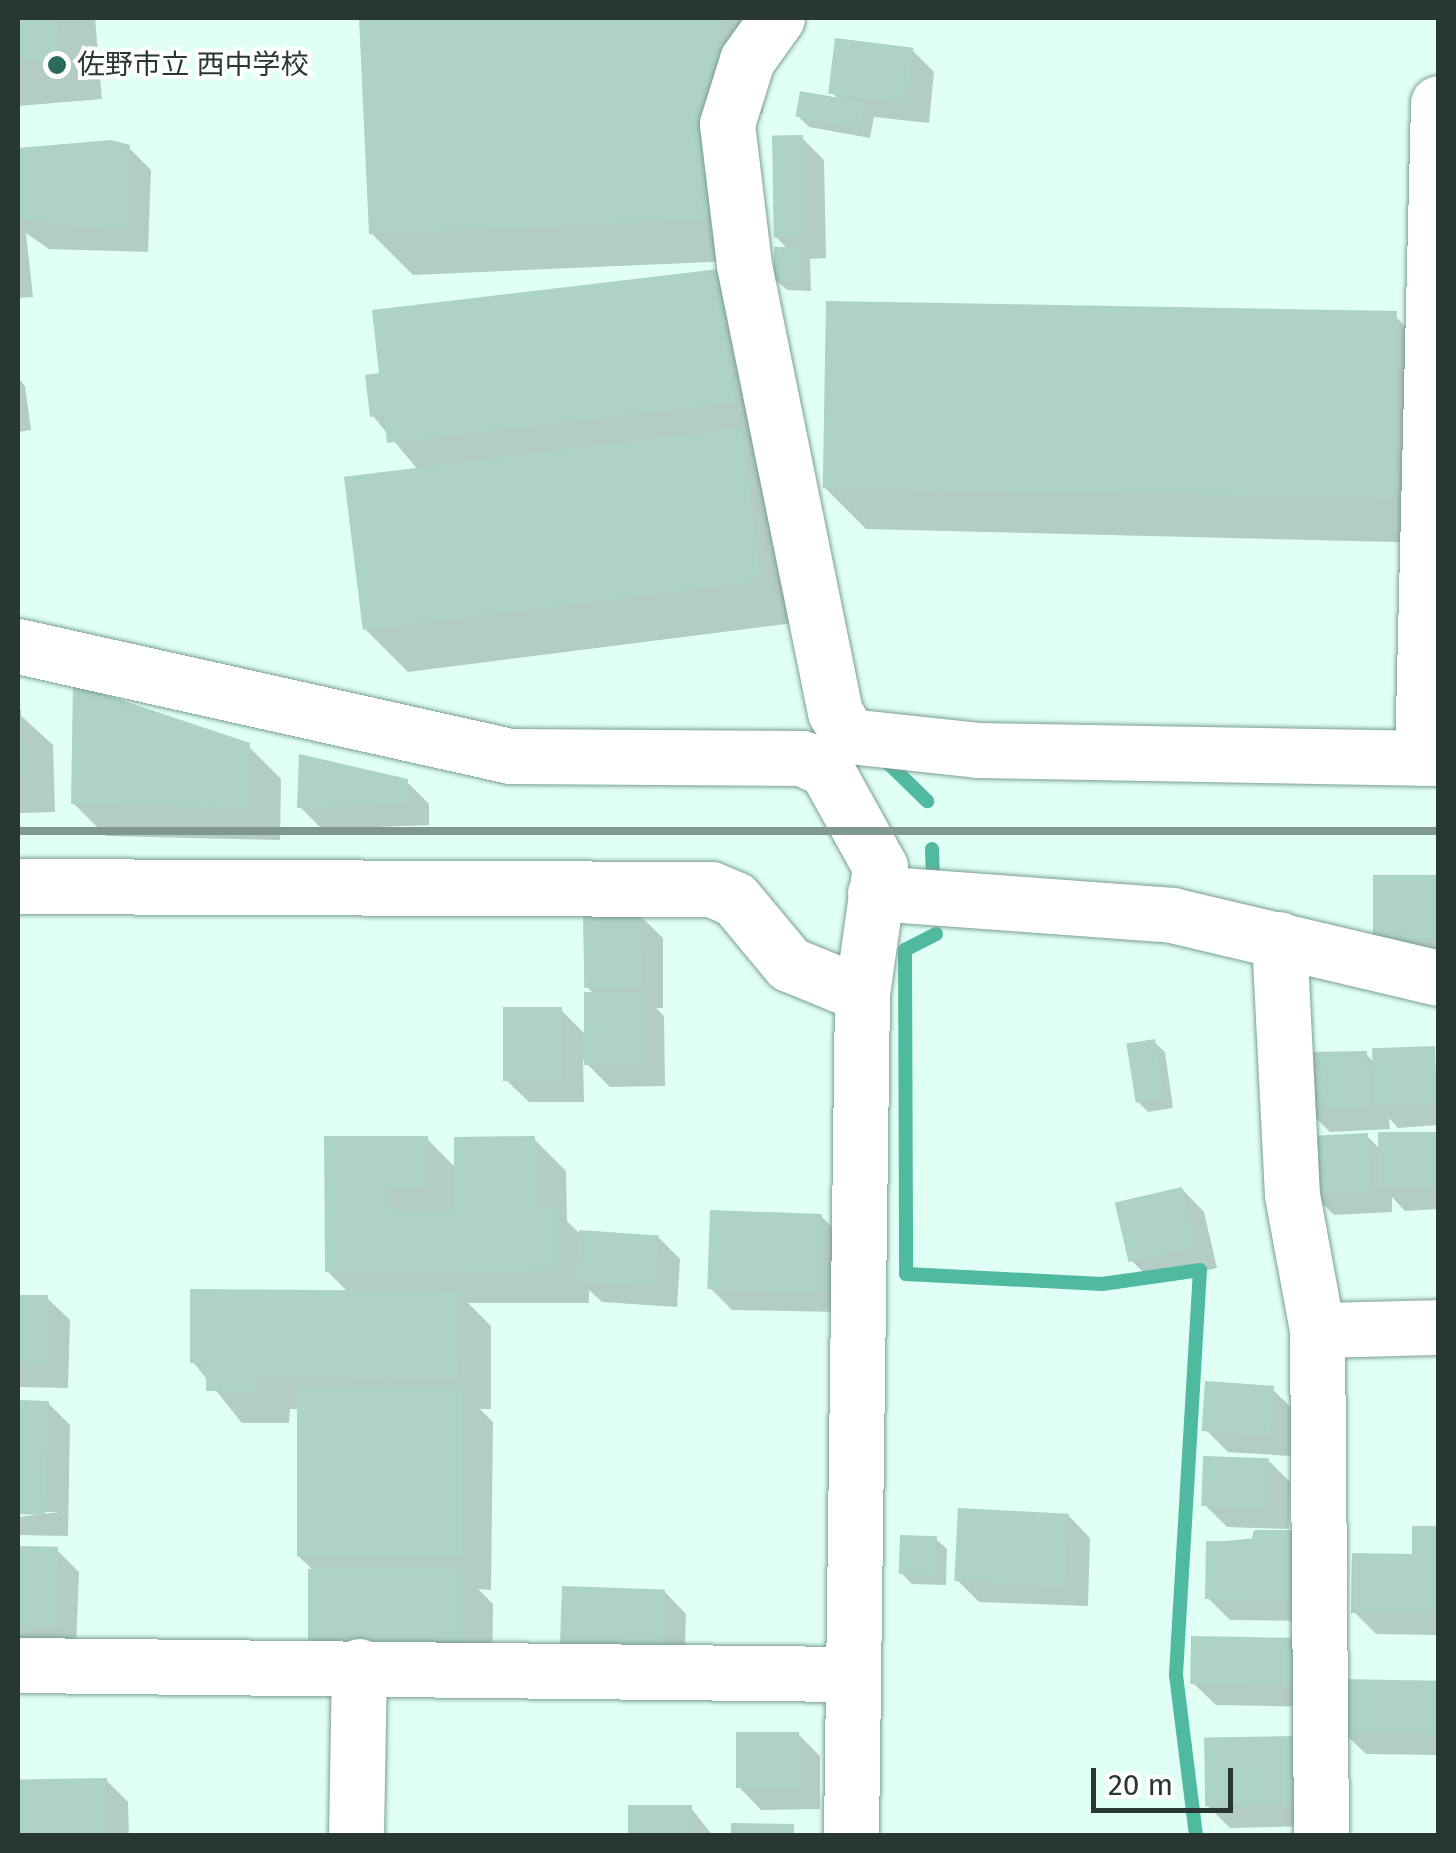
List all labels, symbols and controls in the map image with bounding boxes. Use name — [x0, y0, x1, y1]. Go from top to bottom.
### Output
place label: 佐野市立 西中学校 — [77, 48, 308, 82]
marker: 佐野市立 西中学校 — [46, 54, 68, 76]
scale bar — [1096, 1748, 1238, 1810]
text: 20 m — [1108, 1767, 1173, 1803]

